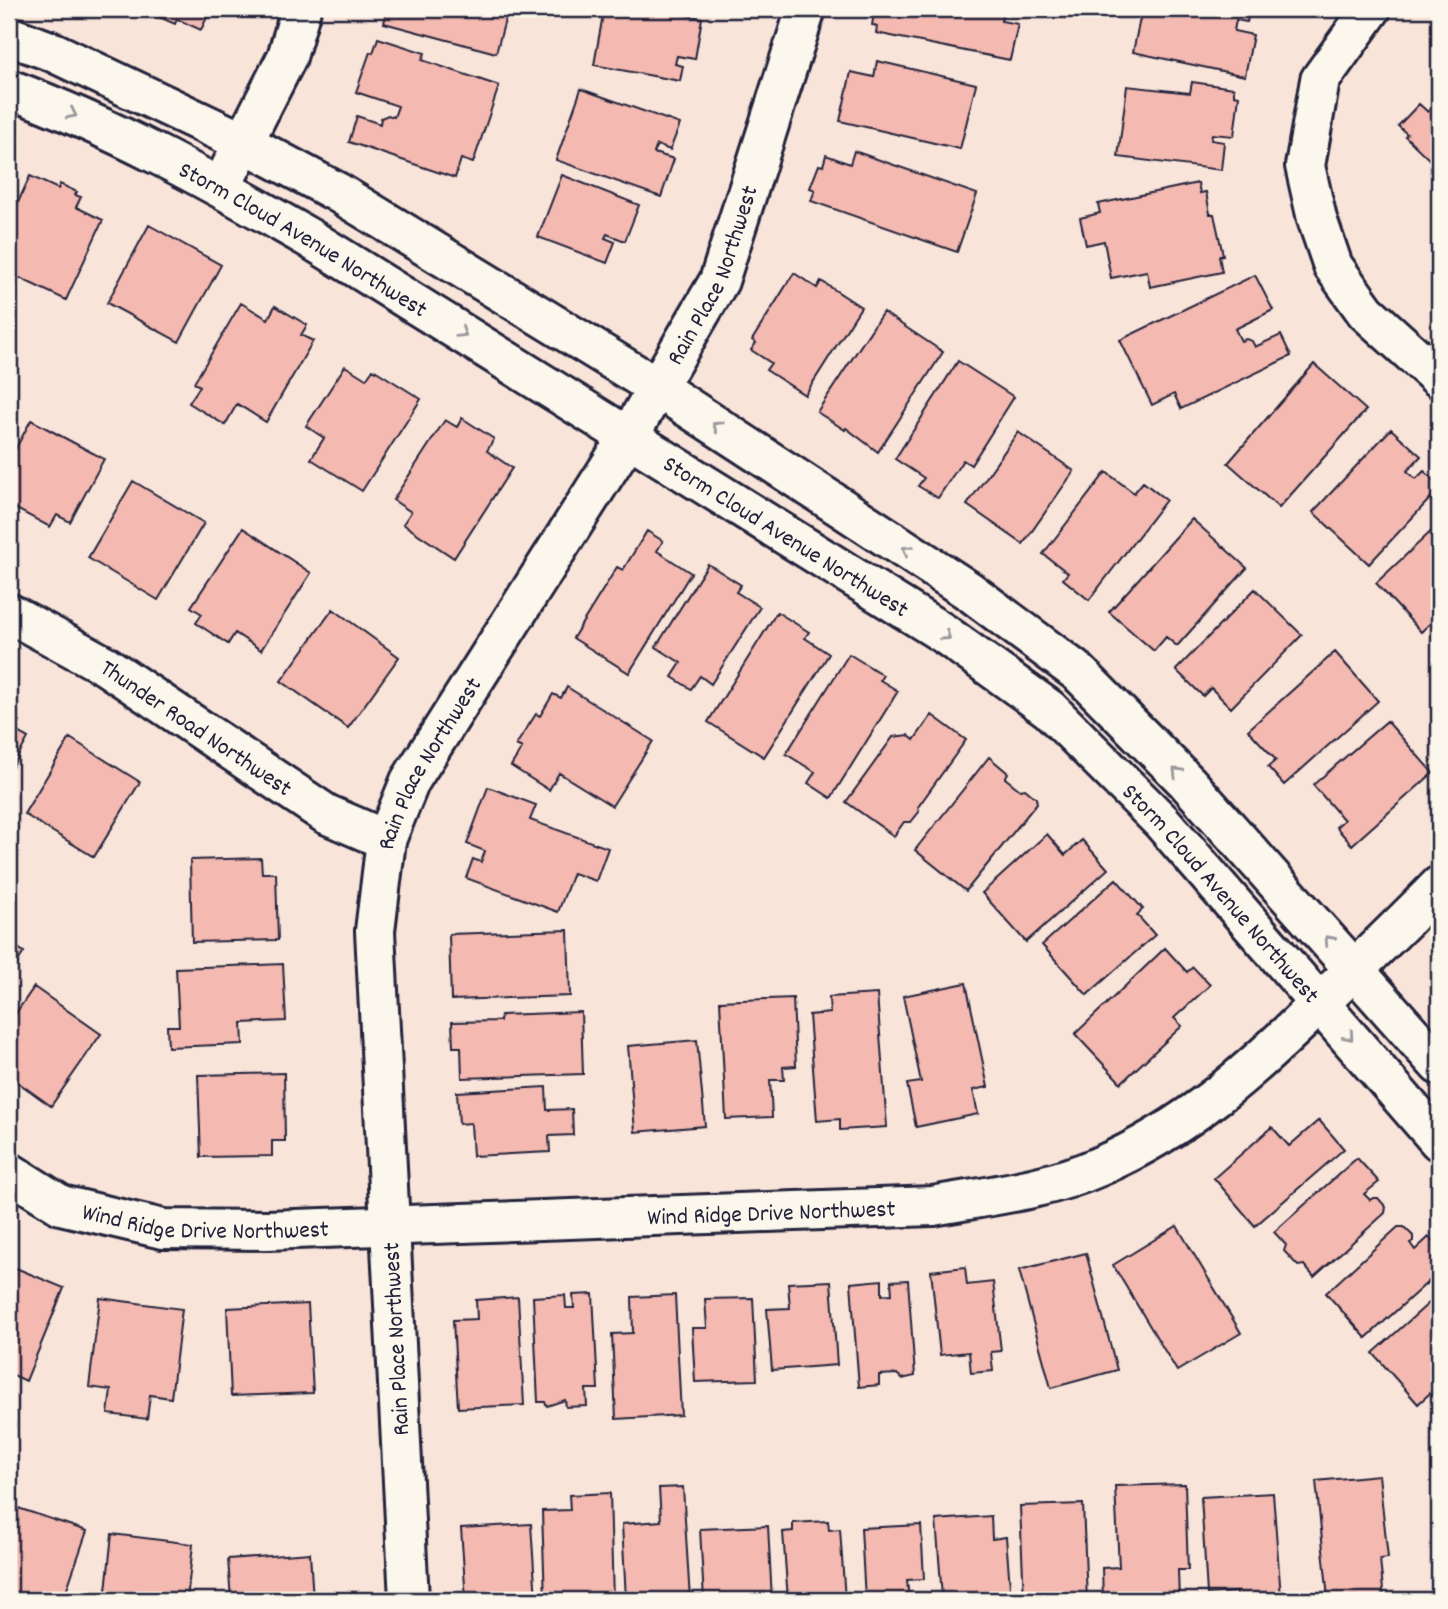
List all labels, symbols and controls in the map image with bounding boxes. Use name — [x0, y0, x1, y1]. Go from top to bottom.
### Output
one-way arrow — [65, 105, 77, 119]
street label: Storm Cloud Avenue Northwest — [172, 154, 433, 328]
street label: Rain Place Northwest — [660, 181, 769, 372]
one-way arrow — [455, 324, 468, 337]
one-way arrow — [711, 421, 724, 434]
street label: Storm Cloud Avenue Northwest — [655, 449, 915, 628]
one-way arrow — [902, 546, 915, 559]
one-way arrow — [938, 628, 951, 640]
street label: Thunder Road Northwest — [92, 653, 298, 807]
street label: Rain Place Northwest — [371, 671, 492, 852]
one-way arrow — [1172, 767, 1185, 780]
street label: Storm Cloud Avenue Northwest — [1113, 777, 1326, 1012]
one-way arrow — [1325, 935, 1337, 948]
one-way arrow — [1341, 1028, 1353, 1041]
street label: Wind Ridge Drive Northwest — [647, 1193, 896, 1236]
street label: Wind Ridge Drive Northwest — [78, 1196, 329, 1250]
street label: Rain Place Northwest — [376, 1241, 420, 1436]

